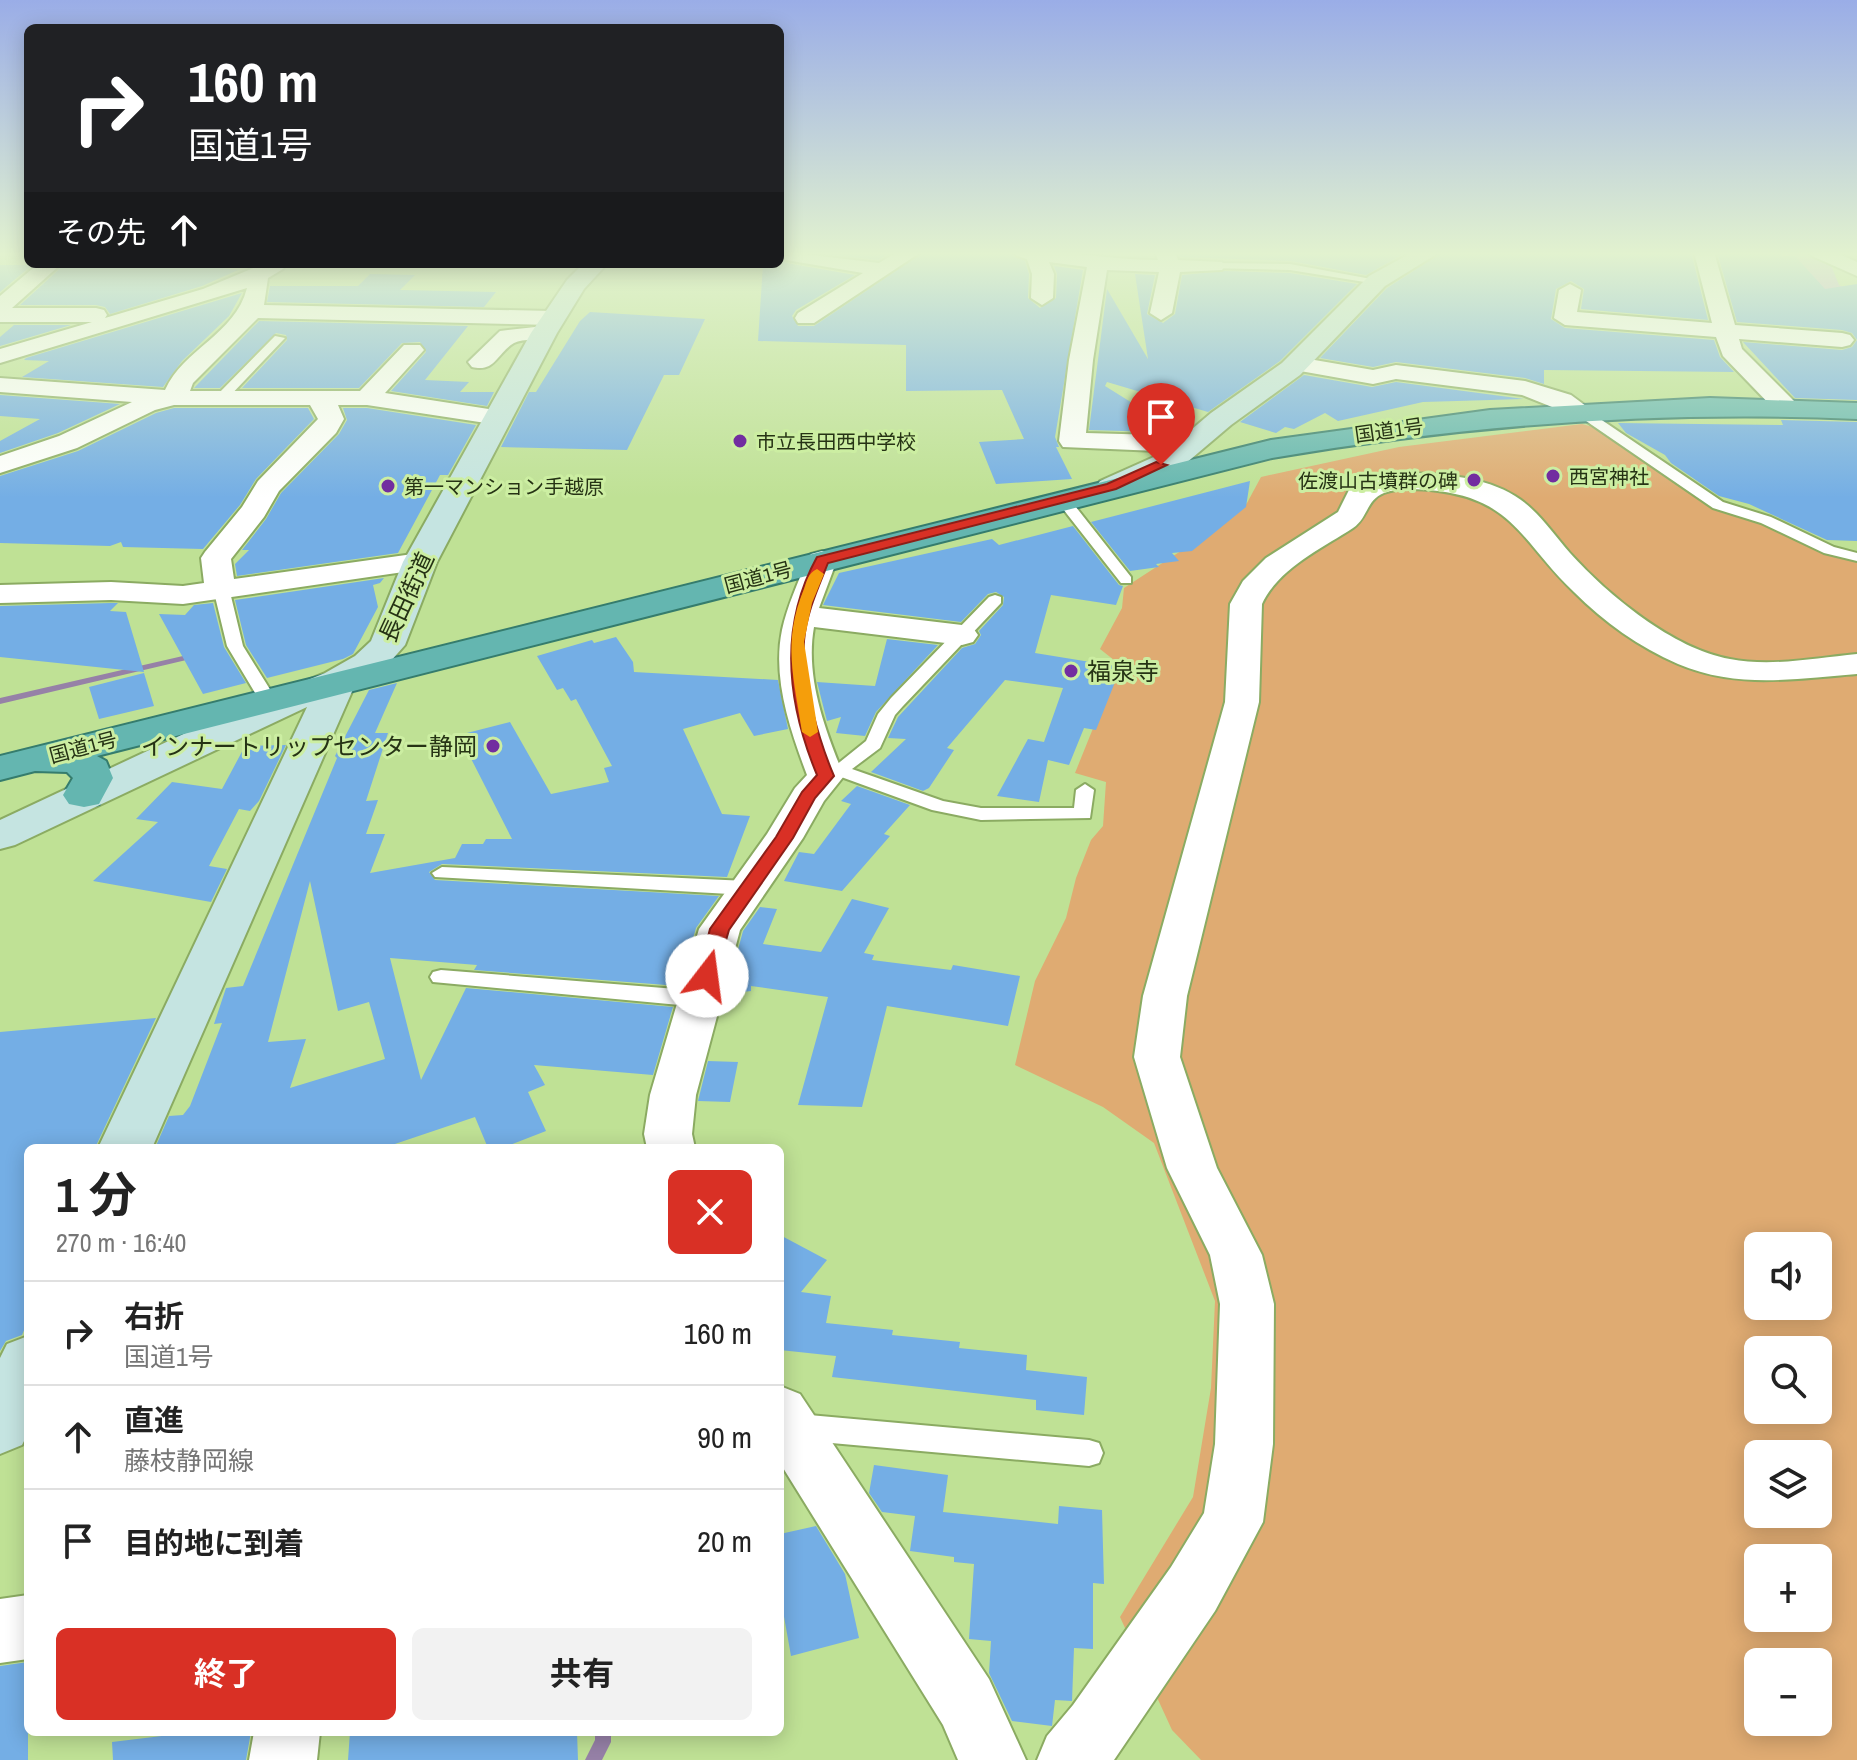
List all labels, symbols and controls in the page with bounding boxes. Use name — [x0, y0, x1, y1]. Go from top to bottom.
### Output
text: 160 m — [188, 44, 318, 119]
icon: right — [56, 56, 160, 160]
text: 国道1号 — [188, 121, 312, 169]
icon: ahead — [162, 208, 206, 252]
text: その先 — [56, 212, 146, 252]
pin — [1127, 383, 1195, 465]
icon: arrive — [1139, 395, 1183, 439]
street label: 国道1号 — [1353, 412, 1425, 448]
place label: 市立長田西中学校 — [756, 428, 916, 455]
marker: 市立長田西中学校 — [731, 432, 749, 450]
place label: 西宮神社 — [1569, 463, 1649, 490]
place label: 佐渡山古墳群の碑 — [1298, 467, 1458, 494]
marker: 西宮神社 — [1544, 467, 1562, 485]
marker: 佐渡山古墳群の碑 — [1465, 471, 1483, 489]
place label: 第一マンション手越原 — [404, 473, 604, 500]
marker: 第一マンション手越原 — [379, 477, 397, 495]
street label: 長田街道 — [371, 547, 441, 647]
street label: 国道1号 — [721, 555, 795, 599]
place label: 福泉寺 — [1087, 655, 1159, 687]
marker: 福泉寺 — [1062, 662, 1080, 680]
street label: 国道1号 — [46, 725, 120, 769]
place label: インナートリップセンター静岡 — [141, 730, 477, 762]
marker: インナートリップセンター静岡 — [484, 737, 502, 755]
position arrow — [665, 934, 749, 1018]
text: 1 分 — [56, 1162, 137, 1227]
button: close — [668, 1170, 752, 1254]
text: 270 m · 16:40 — [56, 1225, 186, 1260]
map controls — [1744, 1232, 1832, 1736]
button: sound — [1744, 1232, 1832, 1320]
text: 右折 — [124, 1296, 184, 1336]
icon: right — [56, 1311, 100, 1355]
text: 160 m — [684, 1313, 752, 1353]
button: search — [1744, 1336, 1832, 1424]
text: 国道1号 — [124, 1339, 214, 1374]
text: 直進 — [124, 1400, 184, 1440]
icon: ahead — [56, 1415, 100, 1459]
text: 90 m — [697, 1417, 752, 1457]
button: layers — [1744, 1440, 1832, 1528]
text: 藤枝静岡線 — [124, 1443, 254, 1478]
icon: arrive — [56, 1519, 100, 1563]
text: 20 m — [697, 1521, 752, 1561]
text: 目的地に到着 — [124, 1523, 304, 1563]
button: + — [1744, 1544, 1832, 1632]
button: 終了 — [56, 1628, 396, 1720]
button: 共有 — [412, 1628, 752, 1720]
button: − — [1744, 1648, 1832, 1736]

